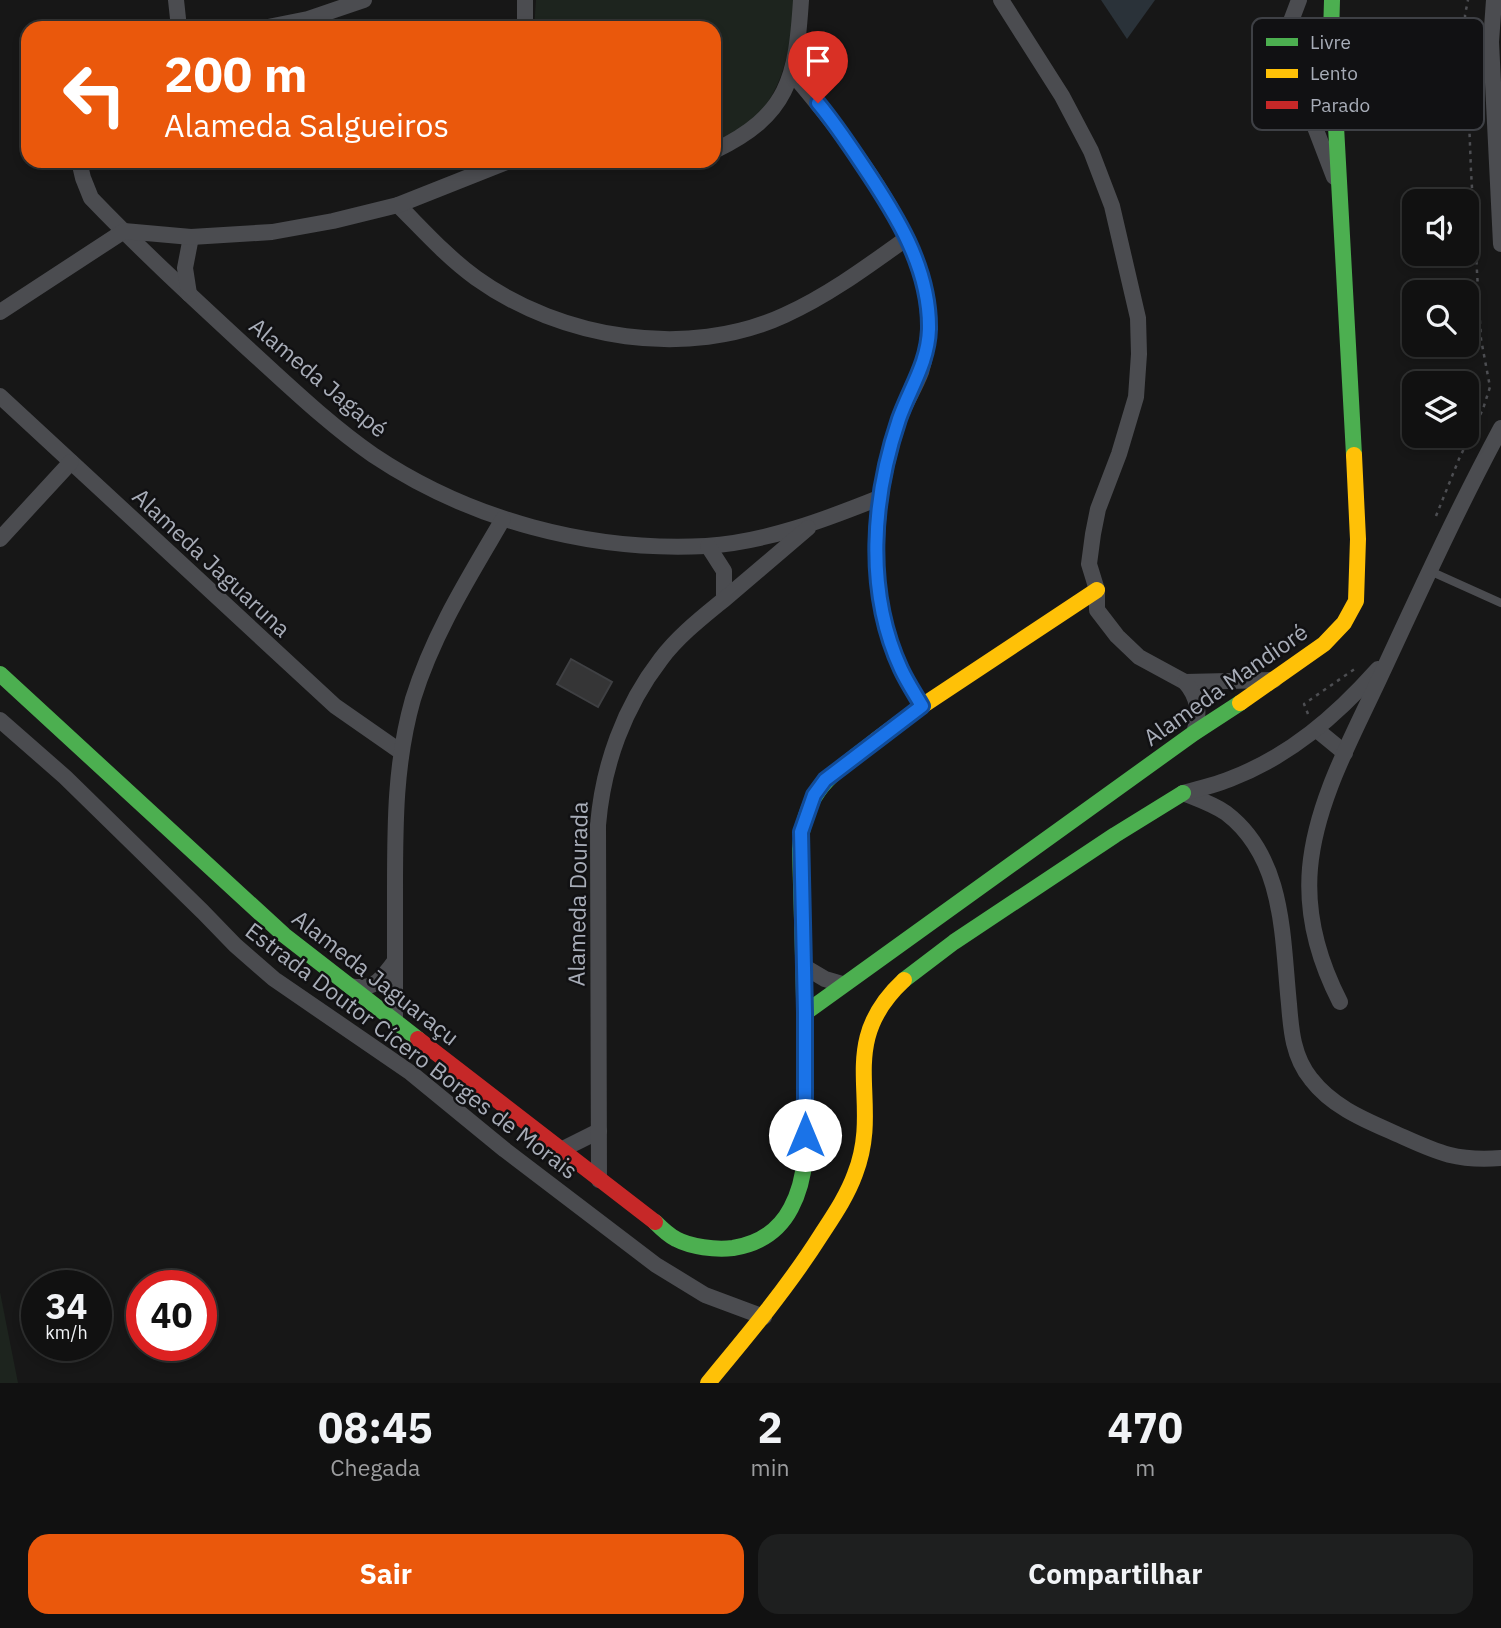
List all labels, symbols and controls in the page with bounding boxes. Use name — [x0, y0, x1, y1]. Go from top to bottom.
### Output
legend — [1252, 18, 1484, 130]
text: Livre — [1310, 30, 1351, 54]
pin — [788, 31, 848, 103]
text: 200 m — [164, 42, 308, 105]
icon: arrive — [799, 42, 837, 80]
icon: left — [49, 49, 140, 140]
text: Lento — [1310, 61, 1358, 85]
text: Parado — [1310, 93, 1370, 117]
text: Alameda Salgueiros — [164, 104, 449, 146]
map controls — [1402, 189, 1479, 448]
button: sound — [1402, 189, 1479, 266]
button: search — [1402, 280, 1479, 357]
street label: Alameda Jagapé — [244, 310, 394, 444]
button: layers — [1402, 371, 1479, 448]
street label: Alameda Jaguaruna — [127, 481, 297, 643]
street label: Alameda Mandioré — [1137, 616, 1313, 752]
street label: Alameda Dourada — [560, 801, 594, 987]
street label: Alameda Jaguaraçu — [286, 902, 466, 1052]
street label: Estrada Doutor Cícero Borges de Morais — [240, 915, 584, 1185]
position arrow — [768, 1098, 842, 1172]
speed limit sign: 40 — [126, 1270, 217, 1361]
text: 34 — [45, 1283, 88, 1329]
text: km/h — [45, 1321, 88, 1344]
text: 08:45 — [318, 1400, 433, 1455]
text: 2 — [757, 1400, 783, 1455]
text: 470 — [1107, 1400, 1183, 1455]
text: Chegada — [330, 1452, 420, 1482]
text: min — [751, 1452, 789, 1482]
text: m — [1135, 1452, 1155, 1482]
button: Sair — [28, 1534, 744, 1614]
button: Compartilhar — [758, 1534, 1473, 1614]

